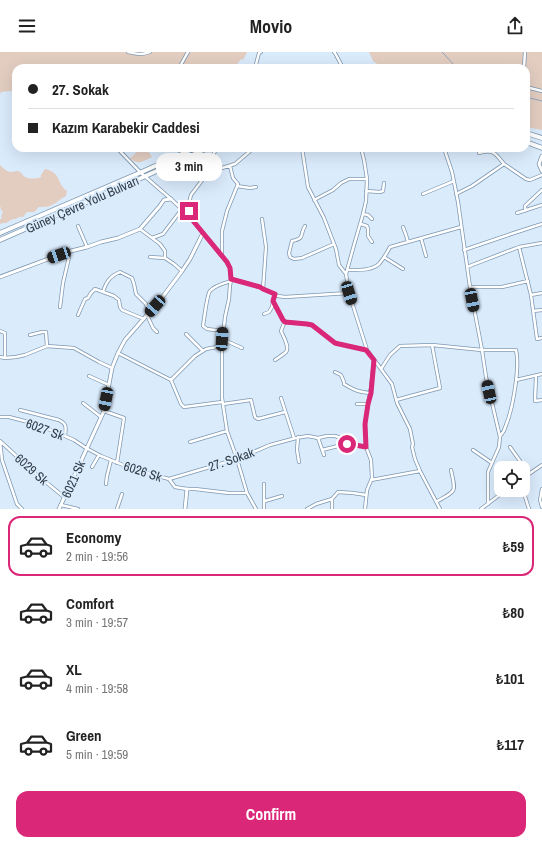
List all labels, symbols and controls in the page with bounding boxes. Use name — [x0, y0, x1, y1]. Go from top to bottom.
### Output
text: Movio — [250, 14, 292, 39]
icon: menu — [16, 15, 38, 37]
icon: share — [504, 15, 526, 37]
text: 27. Sokak — [52, 79, 109, 100]
text: Kazım Karabekir Caddesi — [52, 117, 200, 138]
callout: 3 min — [156, 153, 222, 181]
text: 3 min — [175, 158, 203, 175]
street label: Güney Çevre Yolu Bulvarı — [23, 172, 142, 237]
route end — [180, 202, 198, 220]
car — [46, 245, 72, 265]
car — [340, 280, 358, 306]
car — [464, 287, 480, 313]
car — [143, 293, 167, 319]
car — [215, 327, 229, 351]
car — [481, 379, 497, 405]
car — [98, 386, 114, 412]
street label: 6027 Sk — [24, 415, 67, 444]
route start — [338, 435, 356, 453]
street label: 27. Sokak — [206, 444, 257, 475]
street label: 6029 Sk — [11, 450, 52, 489]
street label: 6021 Sk — [58, 457, 89, 501]
street label: 6026 Sk — [122, 457, 165, 486]
map controls — [494, 461, 530, 497]
button: locate — [494, 461, 530, 497]
text: Economy — [66, 527, 121, 548]
icon: car — [18, 528, 54, 564]
text: ₺59 — [503, 536, 524, 557]
text: 2 min · 19:56 — [66, 548, 128, 565]
text: Comfort — [66, 593, 114, 614]
icon: car — [18, 594, 54, 630]
text: ₺80 — [503, 602, 524, 623]
text: 3 min · 19:57 — [66, 614, 128, 631]
text: XL — [66, 659, 82, 680]
icon: car — [18, 660, 54, 696]
text: ₺101 — [496, 668, 524, 689]
text: 4 min · 19:58 — [66, 680, 128, 697]
text: Green — [66, 725, 102, 746]
icon: car — [18, 726, 54, 762]
text: ₺117 — [497, 734, 524, 755]
text: 5 min · 19:59 — [66, 746, 128, 763]
button: Confirm — [16, 791, 526, 837]

